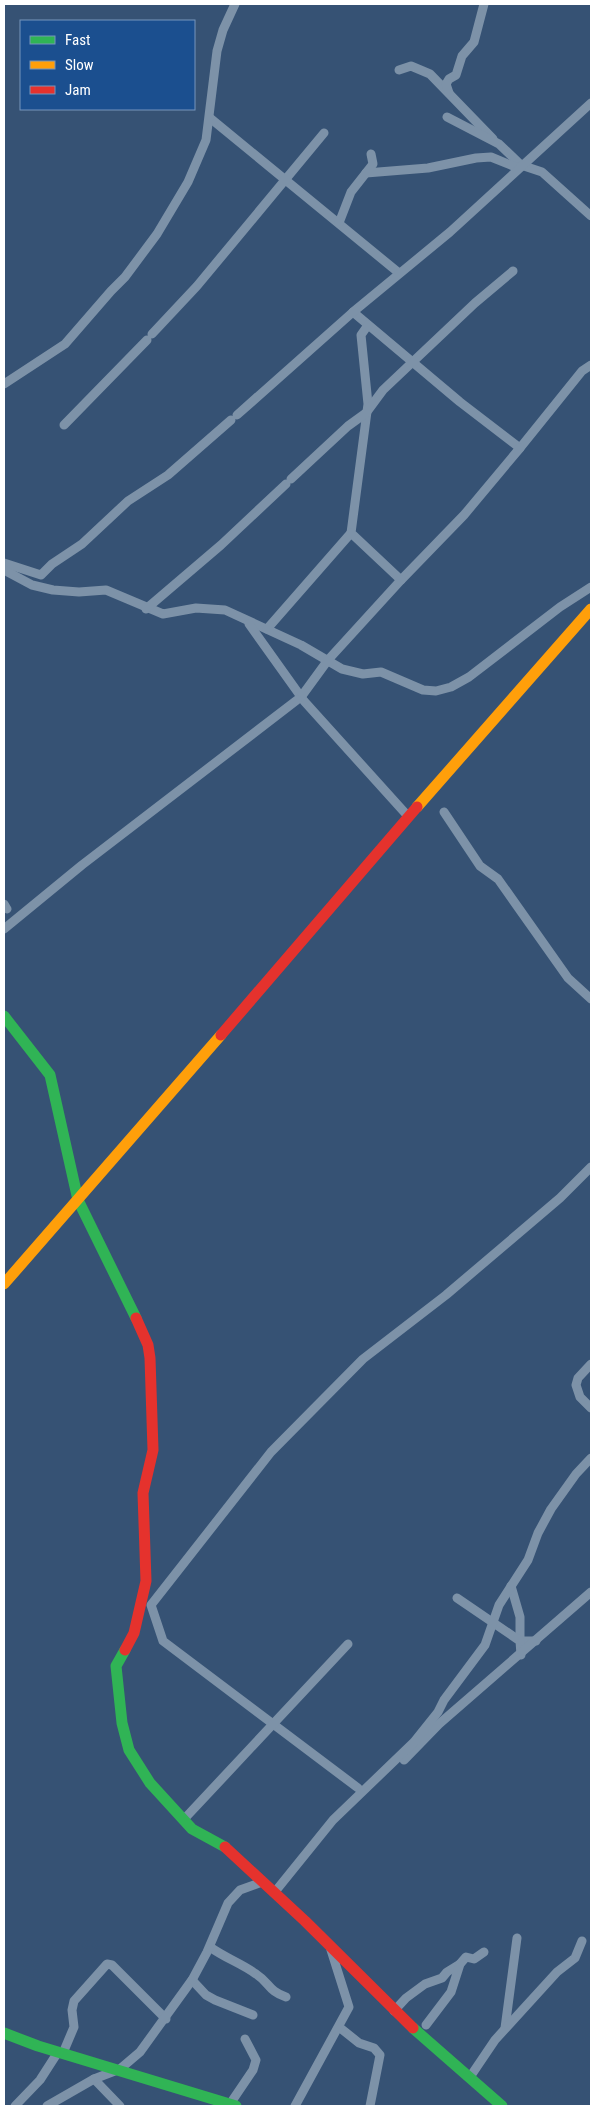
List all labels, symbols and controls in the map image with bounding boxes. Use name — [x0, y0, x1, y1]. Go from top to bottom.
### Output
legend — [20, 20, 195, 110]
text: Fast — [65, 31, 90, 49]
text: Slow — [65, 56, 94, 74]
text: Jam — [65, 81, 91, 99]

